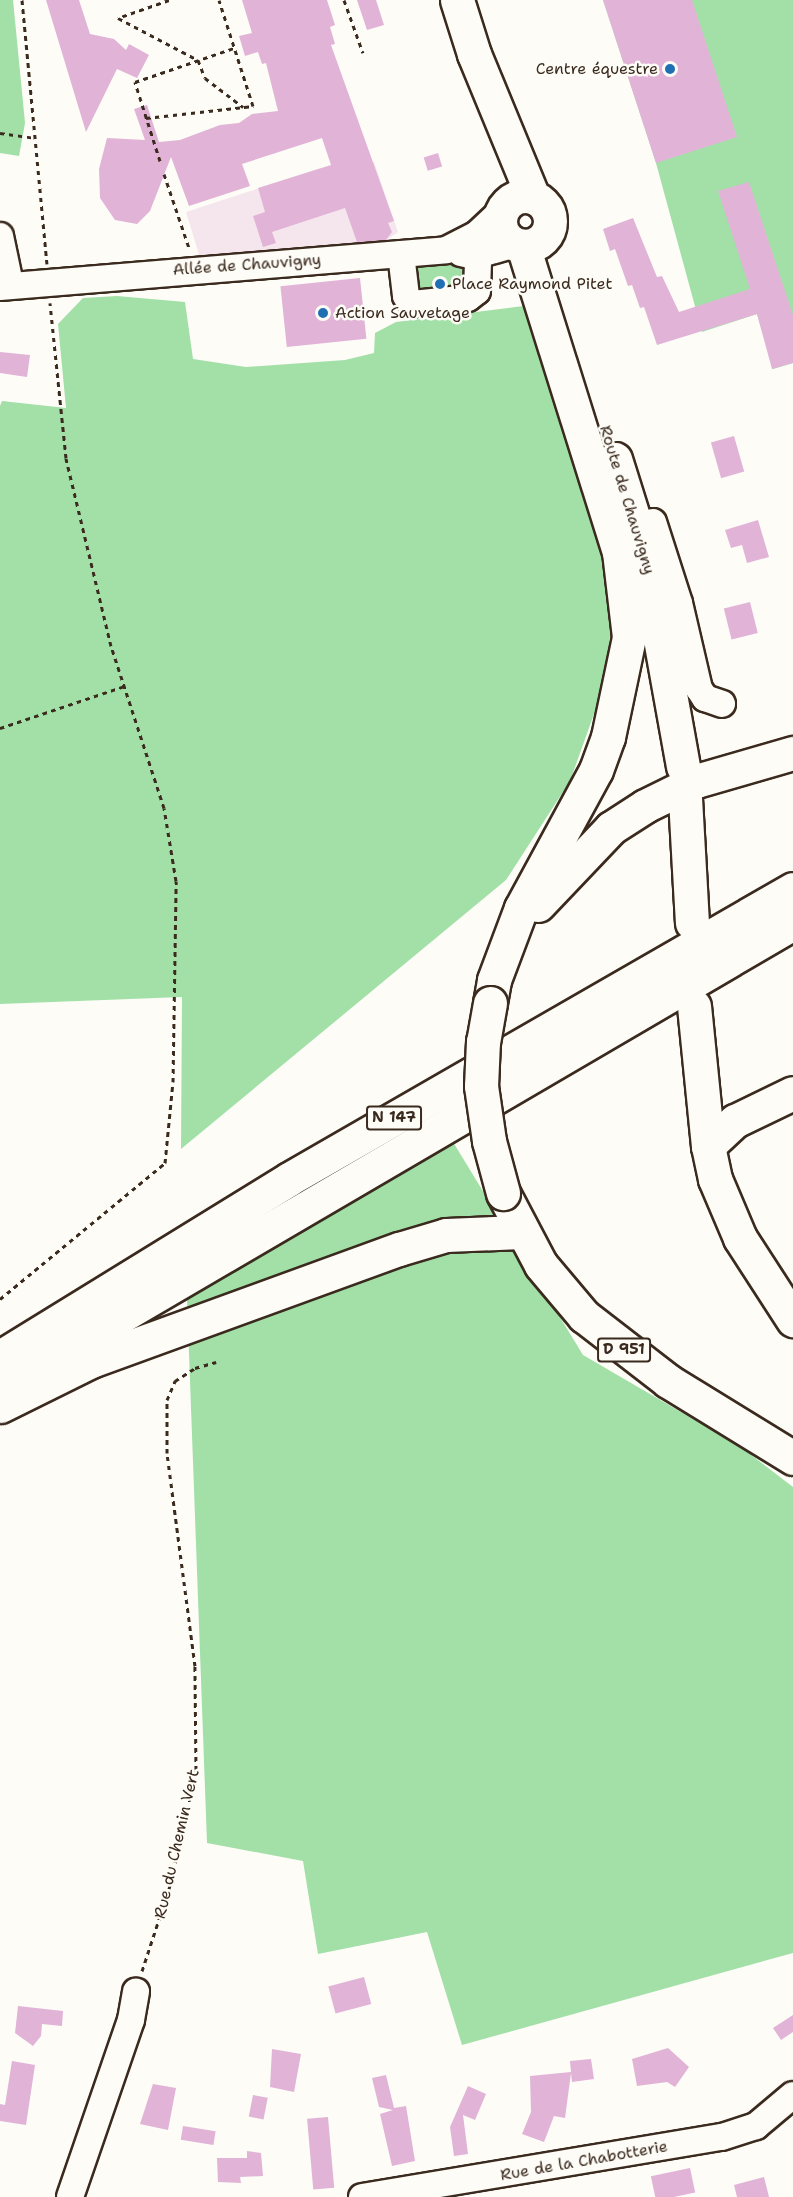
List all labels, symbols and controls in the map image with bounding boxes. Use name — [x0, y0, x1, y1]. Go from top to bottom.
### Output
place label: Centre équestre — [536, 59, 658, 79]
marker: Centre équestre — [663, 62, 677, 76]
street label: Allée de Chauvigny — [172, 250, 322, 280]
place label: Place Raymond Pitet — [452, 274, 612, 294]
marker: Place Raymond Pitet — [433, 277, 447, 291]
place label: Action Sauvetage — [335, 303, 470, 323]
marker: Action Sauvetage — [316, 306, 330, 320]
street label: Route de Chauvigny — [595, 423, 659, 577]
road number: N 147 — [366, 1106, 422, 1130]
road number: D 951 — [597, 1338, 651, 1362]
street label: Rue du Chemin Vert — [150, 1767, 204, 1921]
street label: Rue de la Chabotterie — [499, 2137, 669, 2185]

